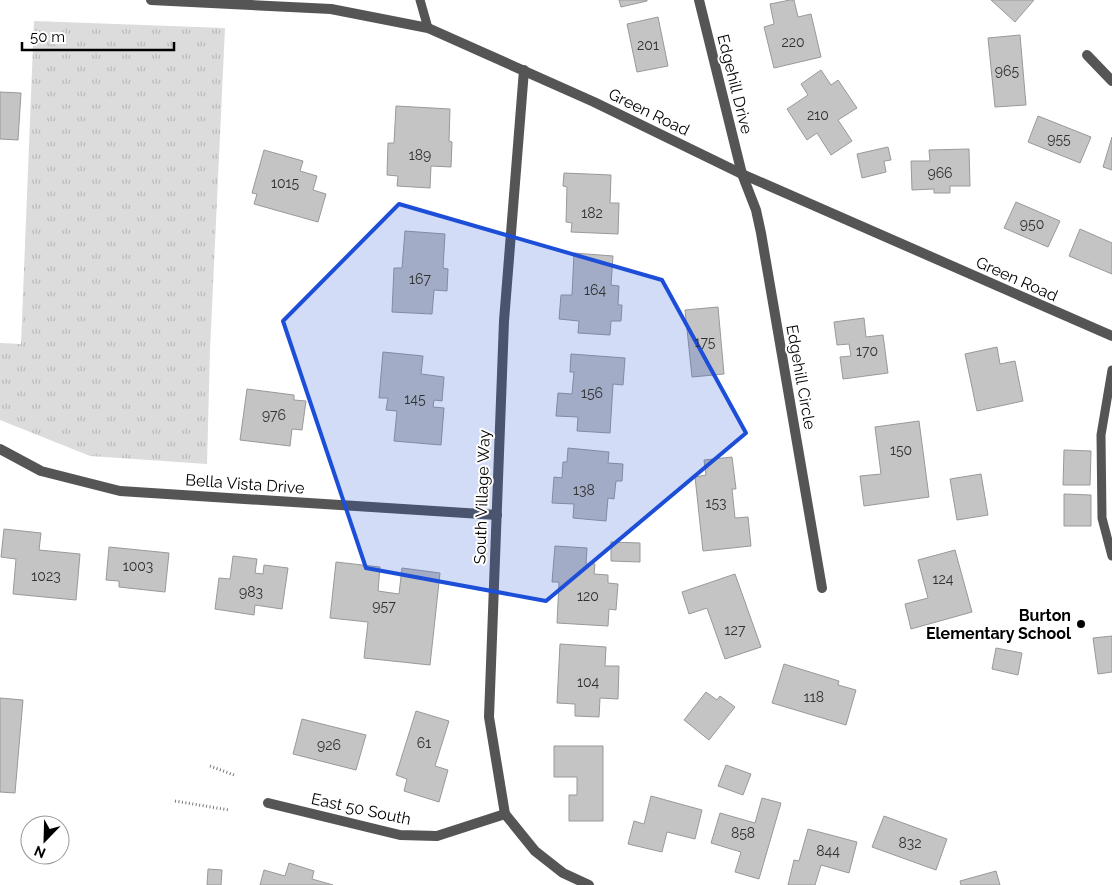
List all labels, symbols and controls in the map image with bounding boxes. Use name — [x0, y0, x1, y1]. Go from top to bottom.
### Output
scale bar — [22, 20, 175, 52]
text: 50 m — [30, 28, 65, 46]
street label: Edgehill Drive — [713, 32, 757, 136]
house number: 220 — [781, 34, 805, 50]
house number: 201 — [637, 37, 659, 53]
house number: 965 — [995, 63, 1020, 79]
street label: Green Road — [606, 84, 692, 140]
house number: 210 — [807, 107, 829, 123]
house number: 955 — [1047, 131, 1071, 147]
house number: 189 — [409, 147, 431, 163]
house number: 966 — [927, 165, 953, 181]
house number: 1015 — [271, 175, 299, 191]
house number: 182 — [581, 205, 603, 221]
house number: 950 — [1020, 216, 1044, 232]
street label: Green Road — [973, 253, 1061, 305]
house number: 167 — [409, 271, 431, 287]
house number: 164 — [584, 282, 606, 298]
street label: Edgehill Circle — [782, 323, 820, 431]
house number: 175 — [695, 334, 716, 350]
house number: 170 — [856, 343, 878, 359]
house number: 156 — [581, 385, 603, 401]
house number: 145 — [404, 391, 426, 407]
house number: 976 — [262, 407, 286, 423]
street label: South Village Way — [470, 429, 494, 565]
house number: 150 — [890, 442, 912, 458]
street label: Bella Vista Drive — [185, 470, 305, 498]
house number: 138 — [573, 482, 595, 498]
house number: 153 — [705, 495, 727, 511]
house number: 1003 — [123, 558, 153, 574]
house number: 1023 — [31, 568, 61, 584]
house number: 124 — [933, 571, 954, 587]
house number: 983 — [239, 584, 263, 600]
house number: 120 — [577, 588, 599, 604]
house number: 957 — [372, 598, 396, 614]
place label: Burton Elementary School — [926, 606, 1072, 643]
marker: Burton Elementary School — [1075, 618, 1087, 630]
house number: 127 — [725, 622, 746, 638]
house number: 104 — [577, 674, 599, 690]
house number: 118 — [804, 689, 824, 705]
house number: 61 — [417, 735, 431, 751]
house number: 926 — [317, 737, 341, 753]
street label: East 50 South — [309, 789, 413, 829]
north arrow — [20, 815, 70, 865]
house number: 858 — [731, 825, 755, 841]
house number: 832 — [898, 835, 922, 851]
text: N — [32, 843, 48, 861]
house number: 844 — [816, 843, 840, 859]

